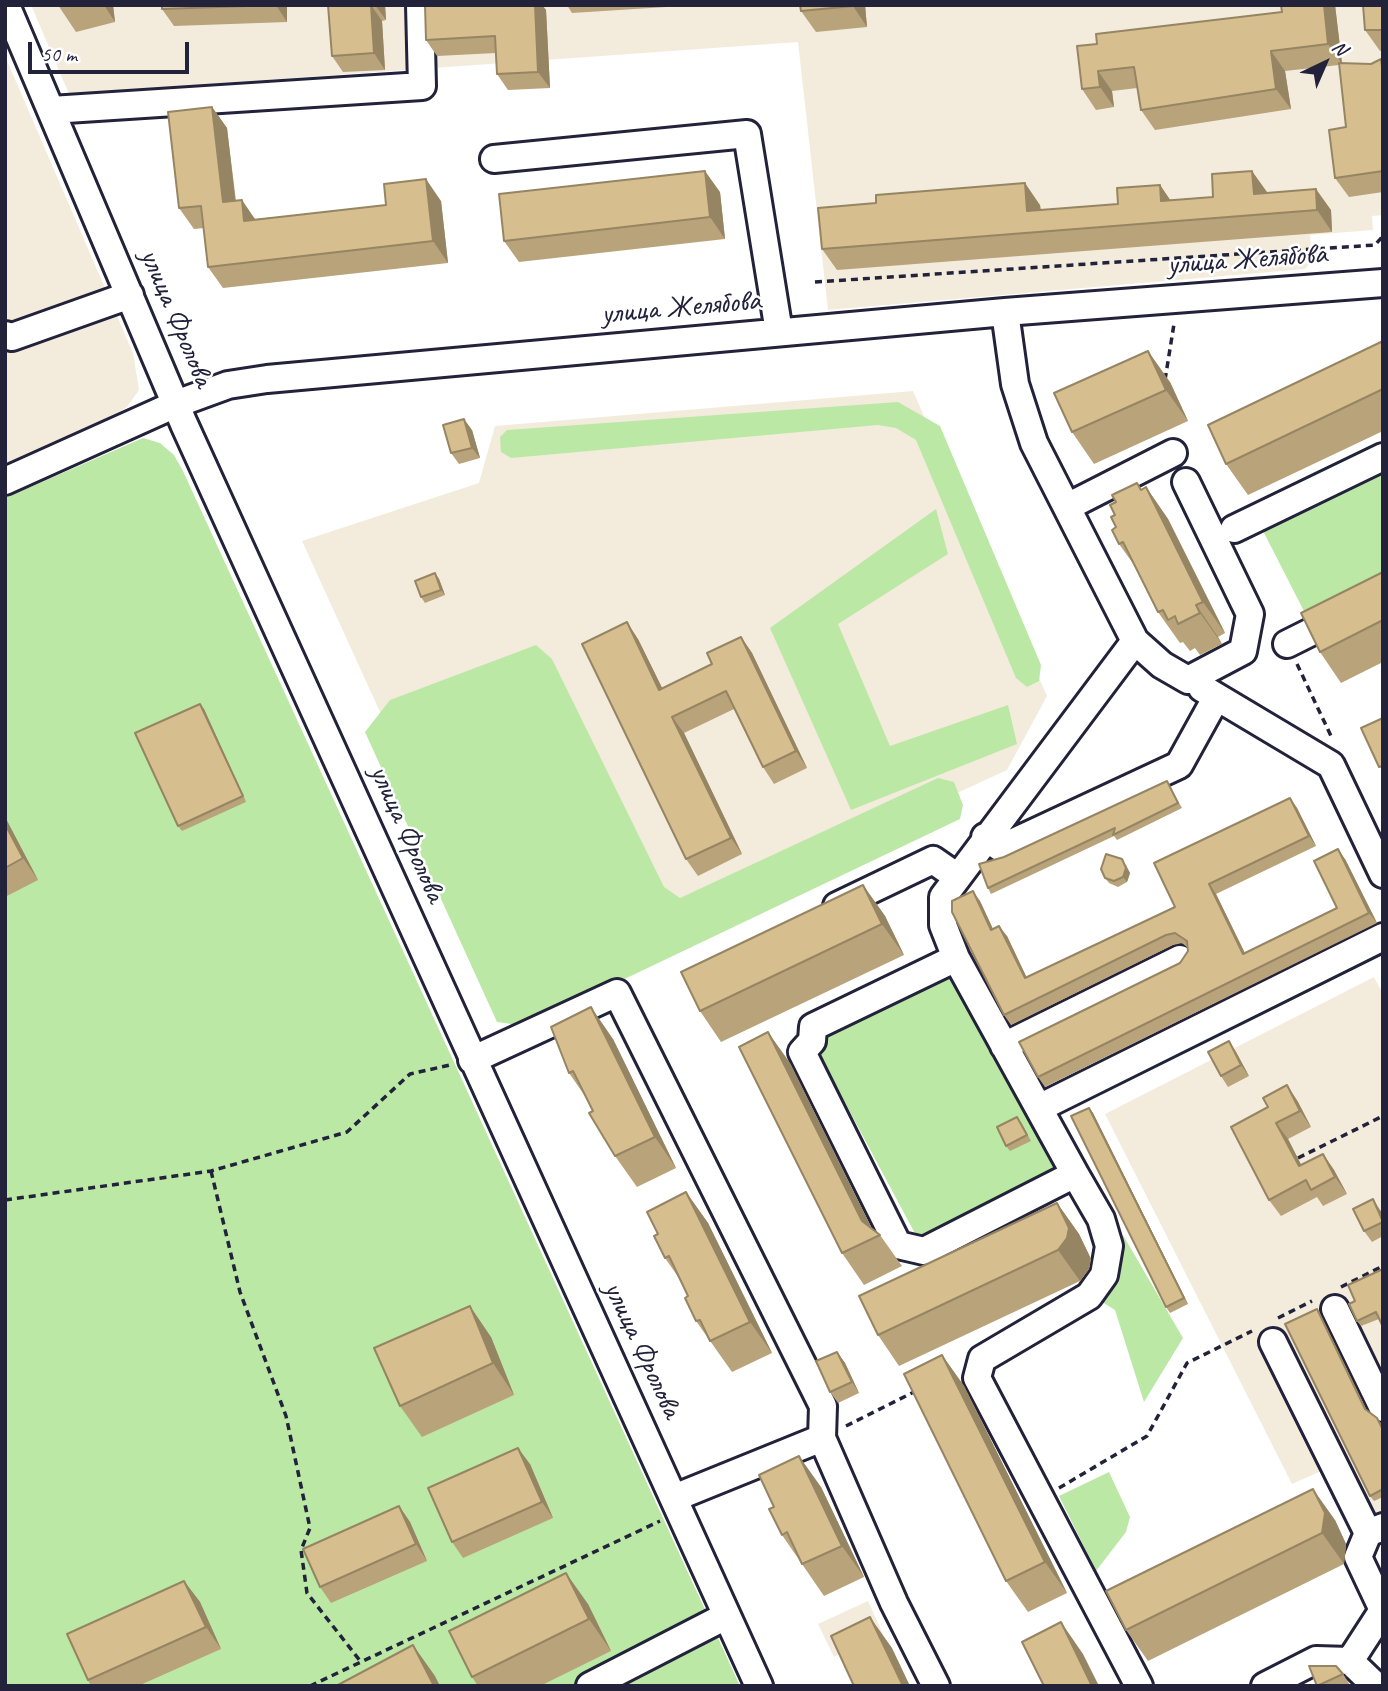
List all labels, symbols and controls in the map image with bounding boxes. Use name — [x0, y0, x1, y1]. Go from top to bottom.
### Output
scale bar — [32, 28, 192, 72]
north arrow — [1290, 28, 1360, 98]
text: N — [1327, 35, 1352, 61]
text: 50 m — [41, 41, 77, 67]
street label: улица Желябова — [1166, 236, 1328, 284]
street label: улица Фролова — [131, 244, 221, 392]
street label: улица Желябова — [600, 283, 762, 333]
street label: улица Фролова — [361, 760, 453, 908]
street label: улица Фролова — [595, 1276, 689, 1424]

